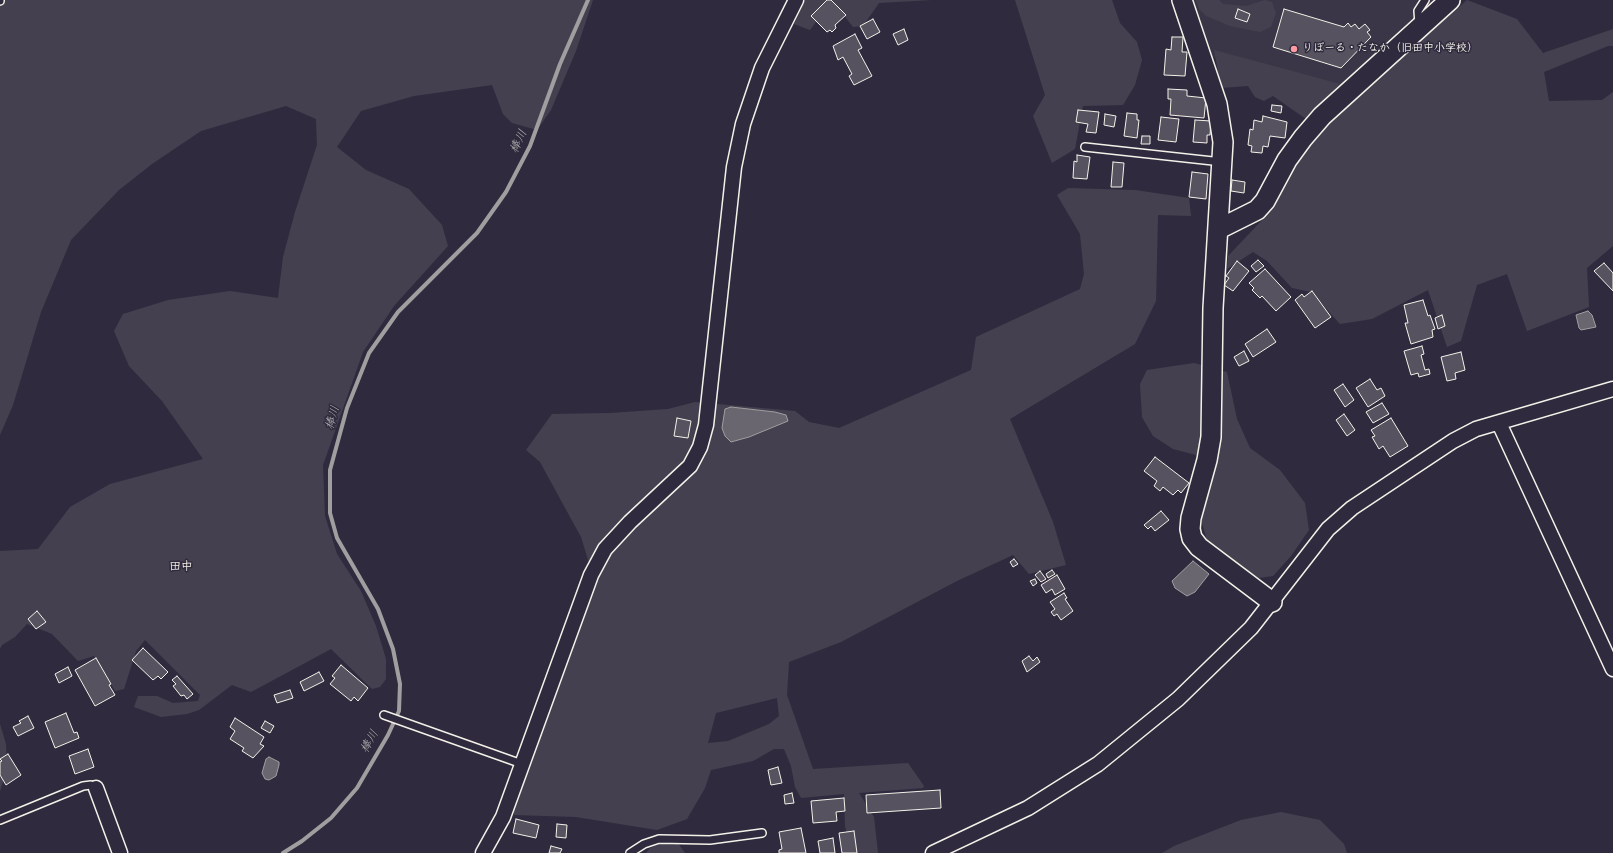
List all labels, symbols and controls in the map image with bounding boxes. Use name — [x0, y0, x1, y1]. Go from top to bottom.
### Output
place label: りぼーる・たなか（旧田中小学校） — [1302, 42, 1478, 56]
marker: りぼーる・たなか（旧田中小学校） — [1289, 44, 1299, 54]
water label: 棒川 — [508, 128, 532, 156]
water label: 棒川 — [324, 404, 344, 432]
district label: 田中 — [169, 561, 193, 575]
water label: 棒川 — [359, 728, 383, 756]

